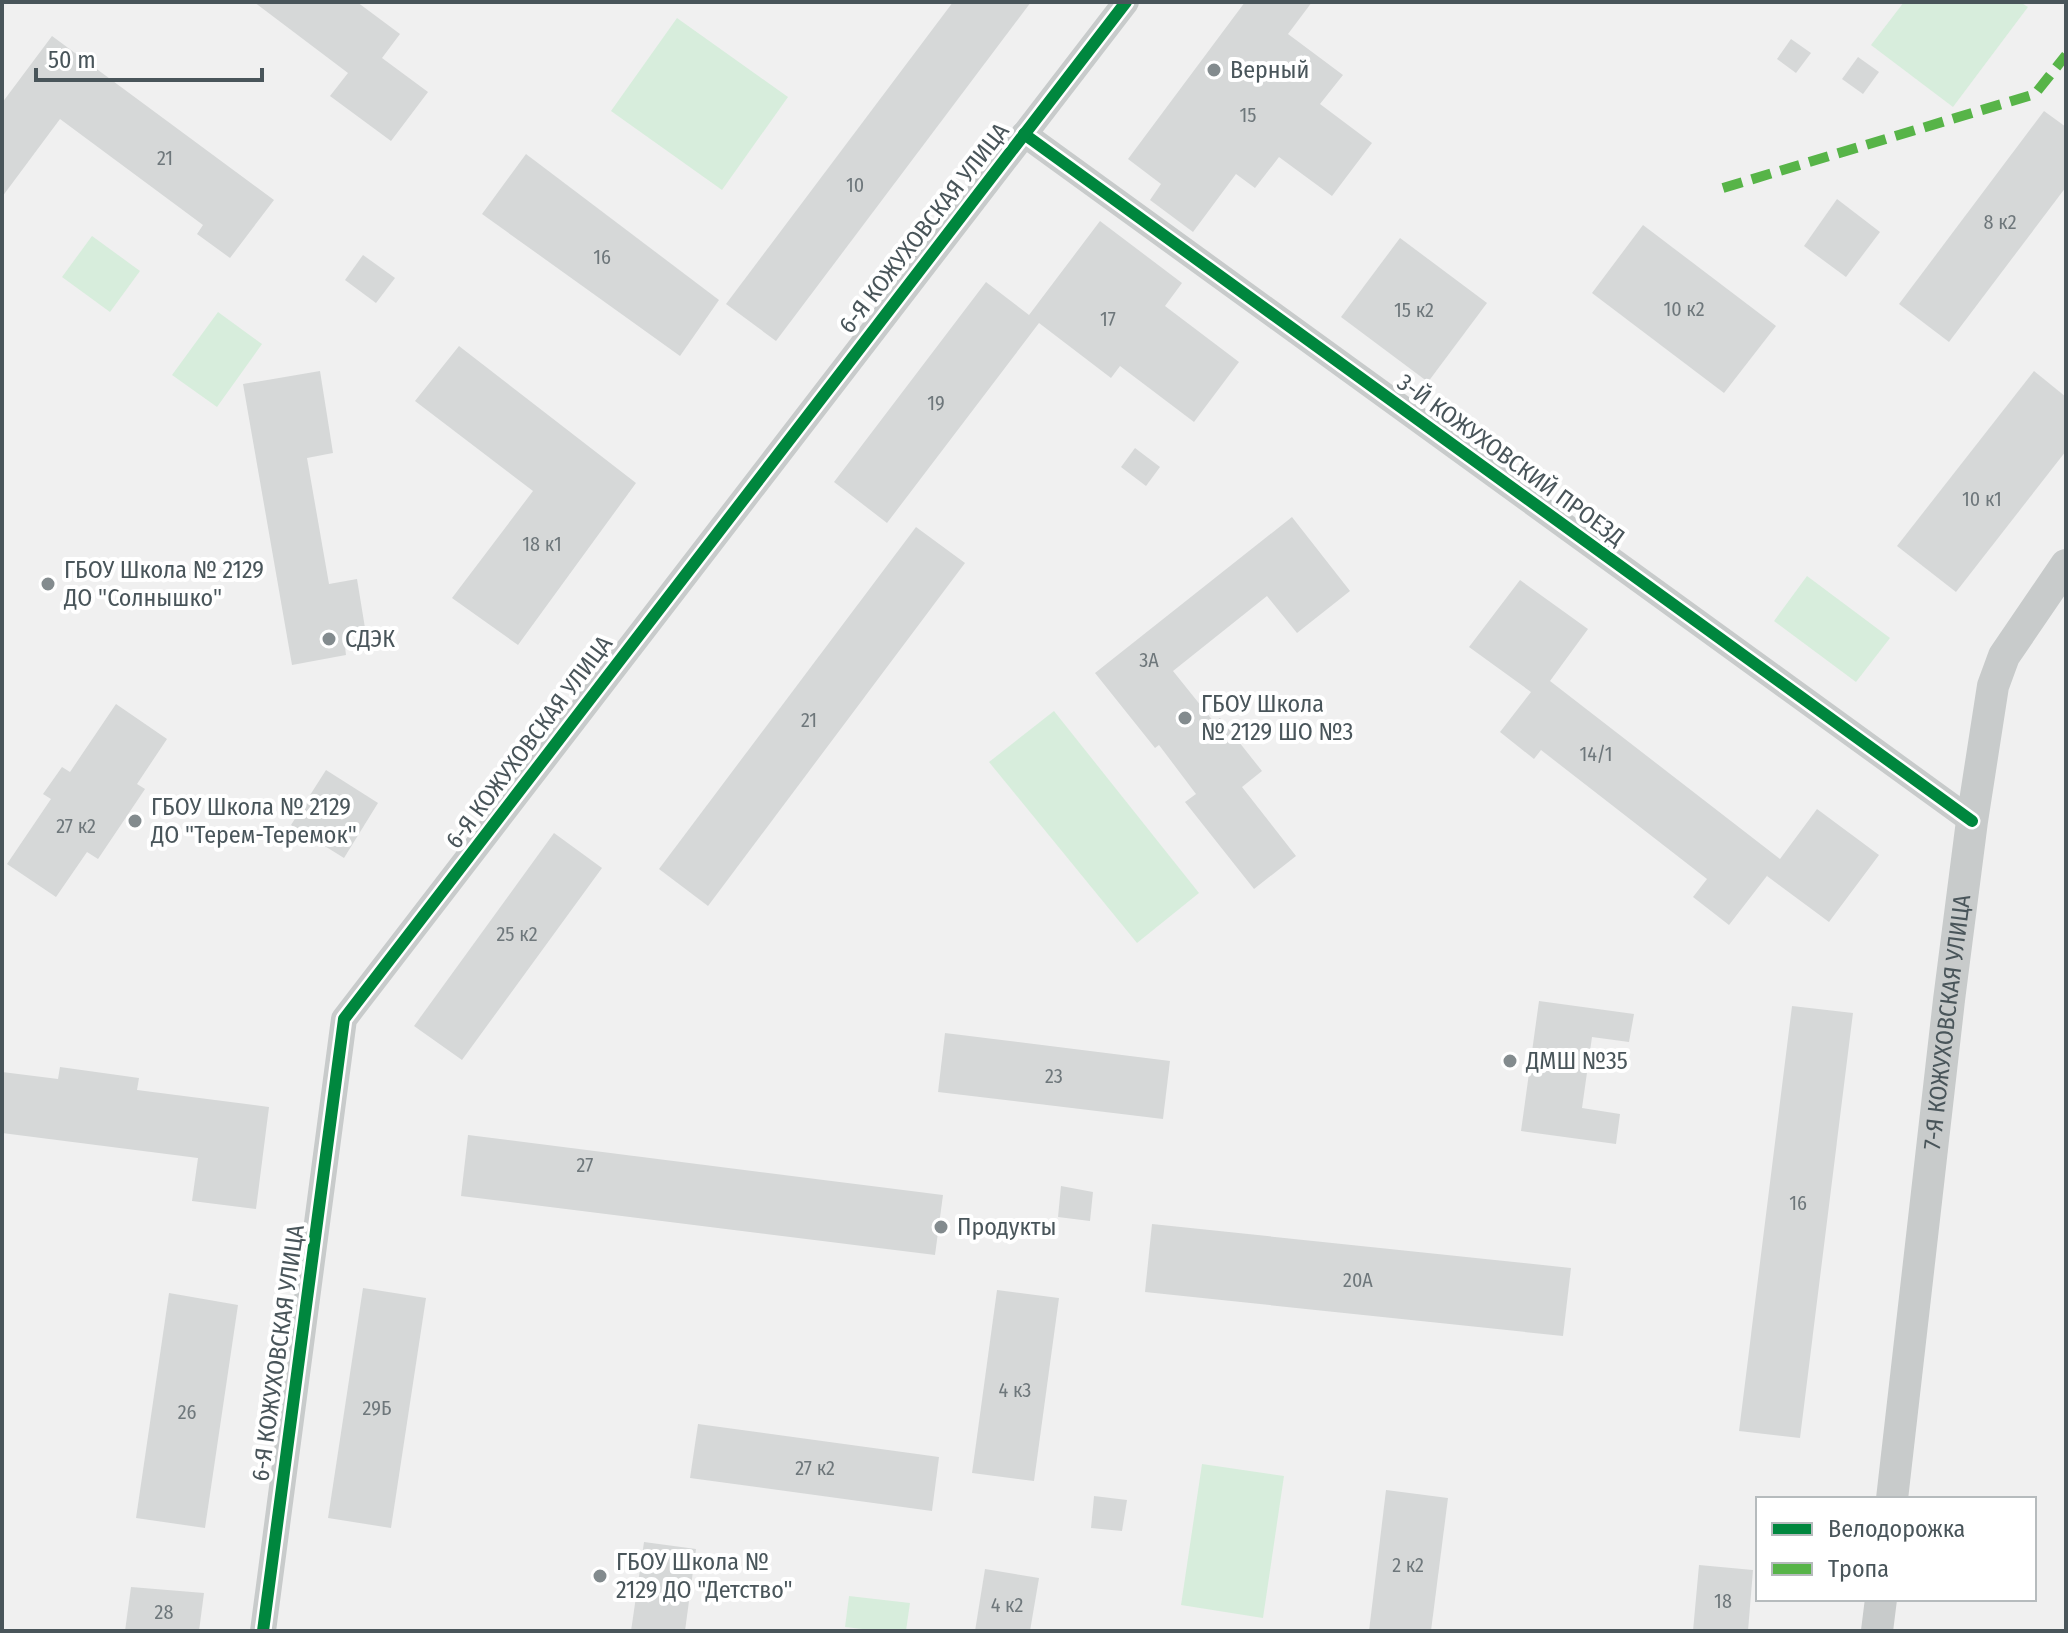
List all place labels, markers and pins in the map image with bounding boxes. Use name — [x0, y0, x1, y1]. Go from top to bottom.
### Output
place label: Верный — [1230, 56, 1309, 84]
marker: Верный — [1205, 61, 1223, 79]
place label: ГБОУ Школа № 2129 ДО "Солнышко" — [63, 556, 264, 612]
marker: ГБОУ Школа № 2129 ДО "Солнышко" — [39, 575, 57, 593]
place label: СДЭК — [345, 625, 395, 653]
marker: СДЭК — [320, 630, 338, 648]
place label: ГБОУ Школа № 2129 ШО №3 — [1201, 690, 1353, 746]
marker: ГБОУ Школа № 2129 ШО №3 — [1176, 709, 1194, 727]
place label: ГБОУ Школа № 2129 ДО "Терем-Теремок" — [150, 793, 357, 849]
marker: ГБОУ Школа № 2129 ДО "Терем-Теремок" — [126, 812, 144, 830]
place label: ДМШ №35 — [1525, 1047, 1628, 1075]
marker: ДМШ №35 — [1501, 1052, 1519, 1070]
place label: Продукты — [957, 1213, 1056, 1241]
marker: Продукты — [932, 1218, 950, 1236]
place label: ГБОУ Школа № 2129 ДО "Детство" — [616, 1548, 793, 1604]
marker: ГБОУ Школа № 2129 ДО "Детство" — [591, 1567, 609, 1585]

